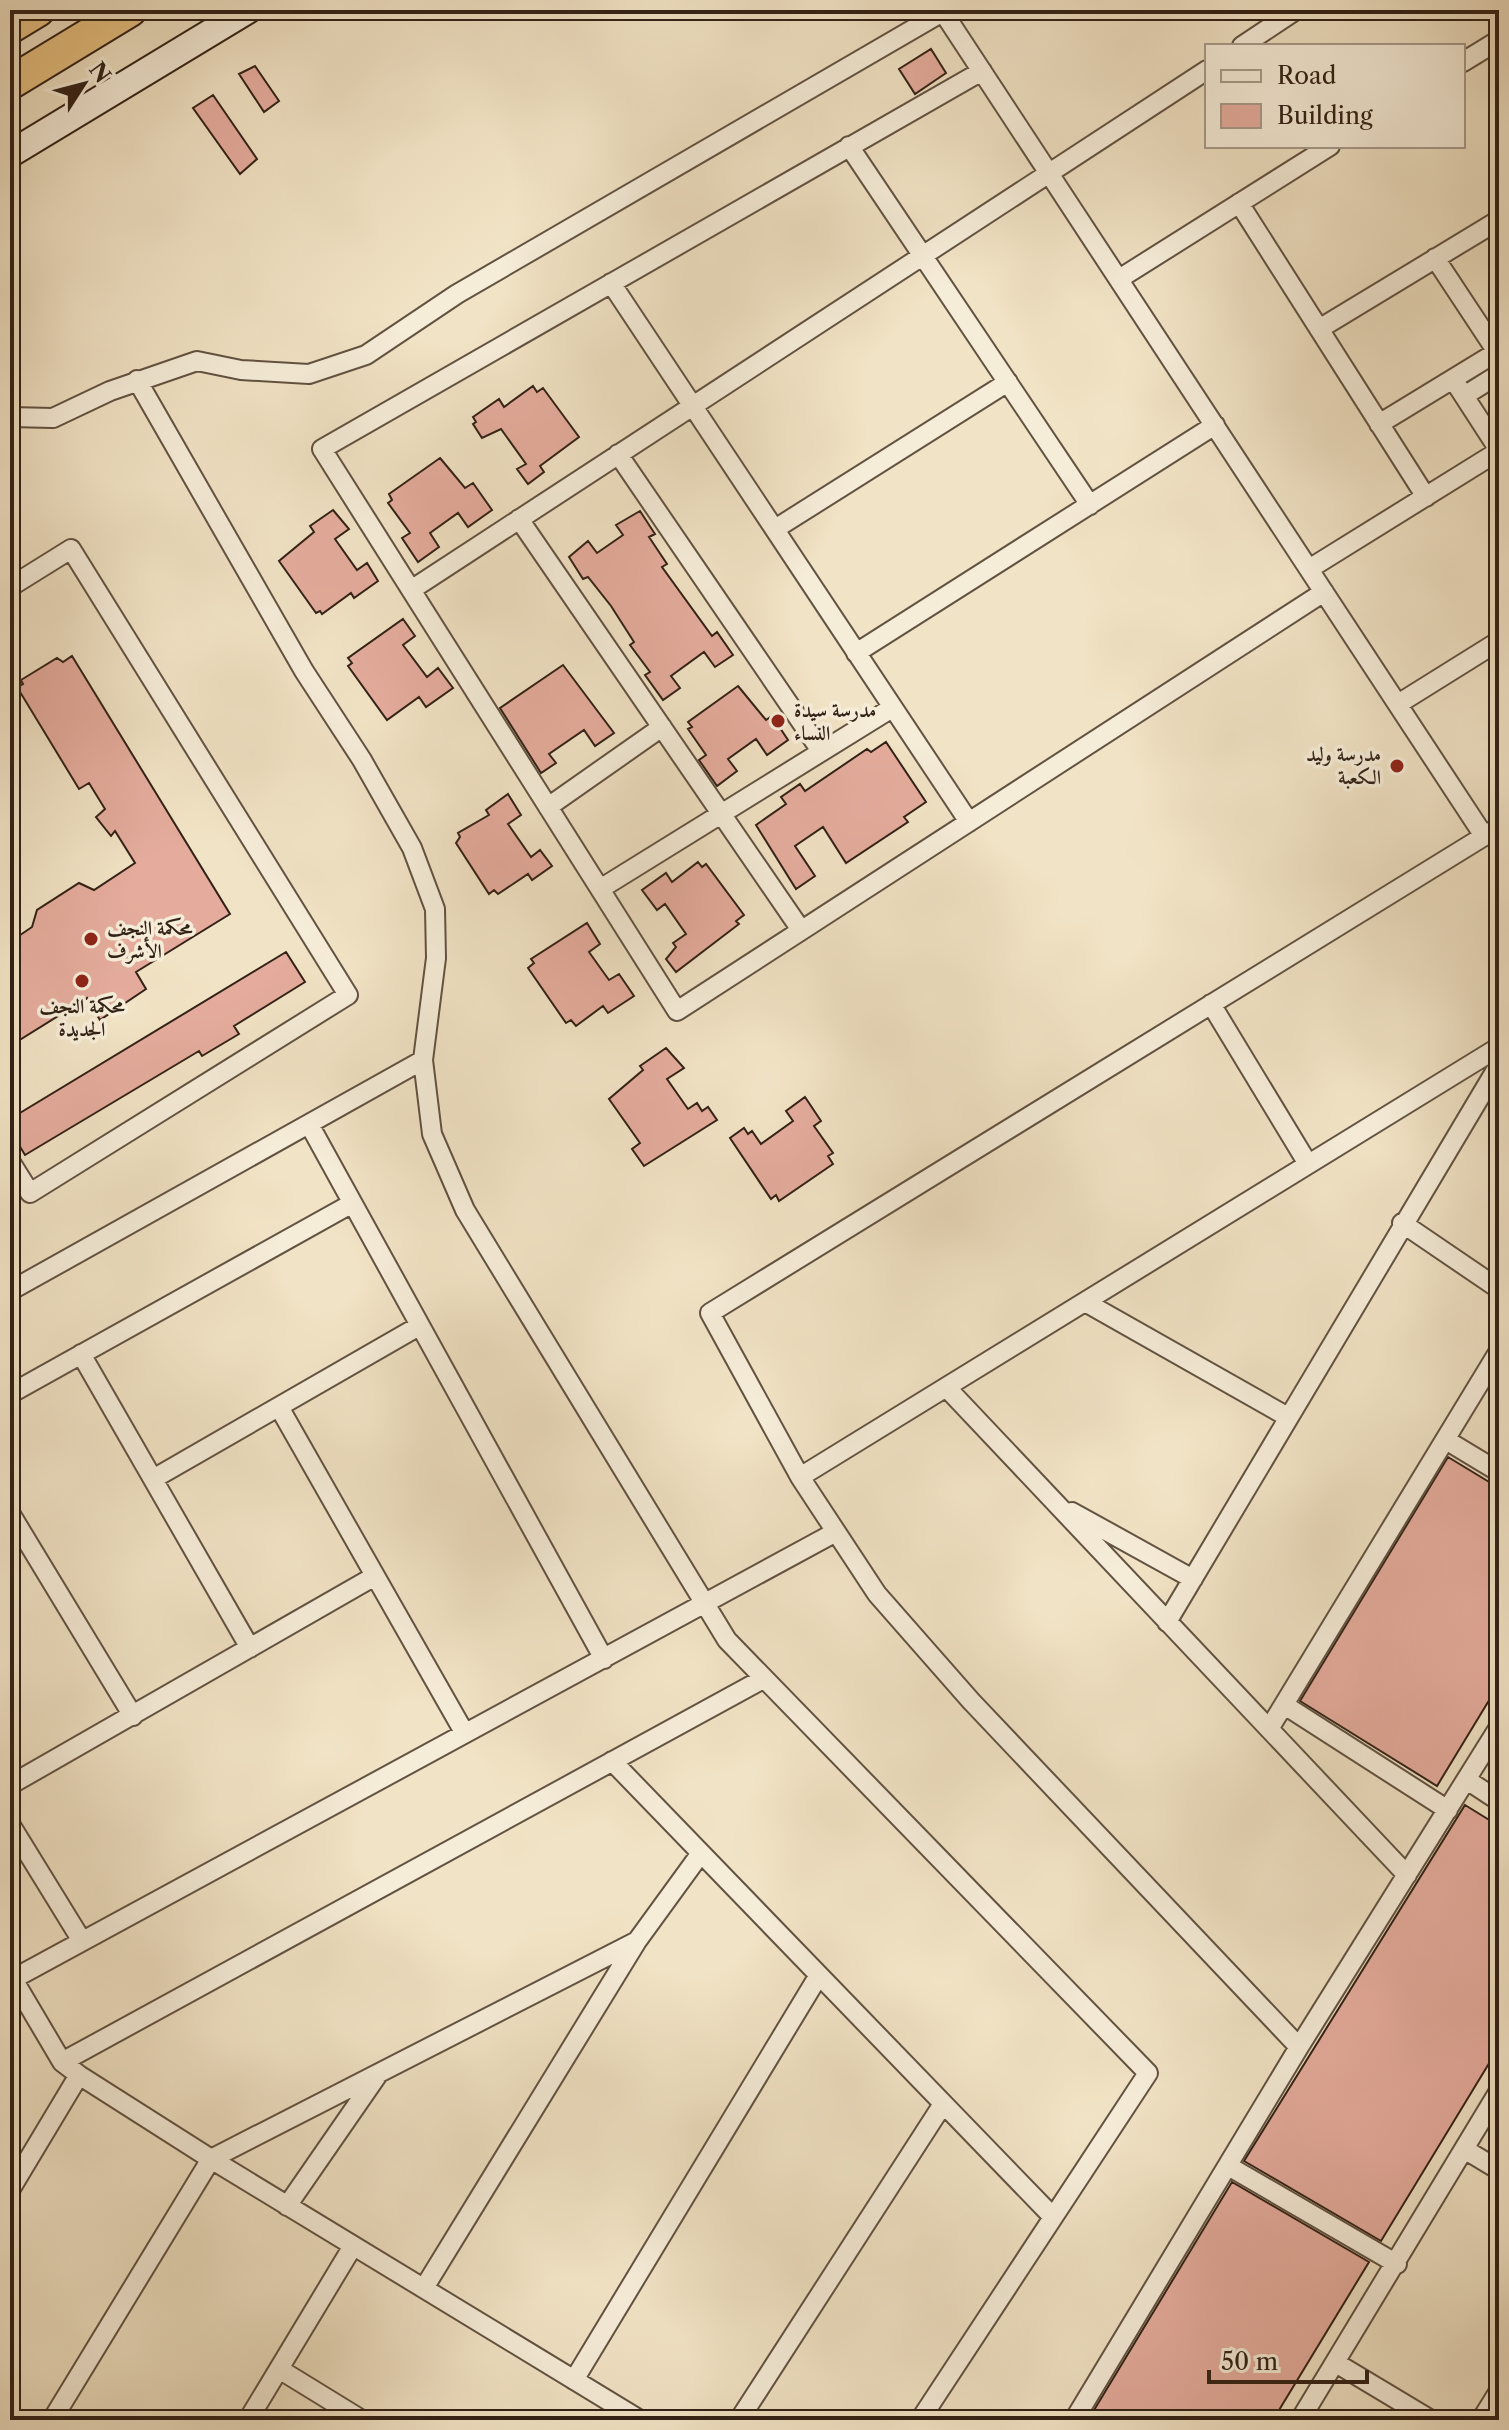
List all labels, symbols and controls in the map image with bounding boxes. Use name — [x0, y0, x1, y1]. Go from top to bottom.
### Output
north arrow — [44, 44, 124, 124]
legend — [1205, 44, 1465, 148]
text: N — [83, 57, 116, 88]
text: Road — [1277, 61, 1337, 90]
text: Building — [1277, 101, 1373, 130]
place label: مدرسة سيدة النساء — [794, 698, 876, 745]
marker: مدرسة سيدة النساء — [769, 712, 787, 730]
place label: مدرسة وليد الكعبة — [1306, 742, 1381, 789]
marker: مدرسة وليد الكعبة — [1388, 757, 1406, 775]
place label: محكمة النجف الأشرف — [107, 916, 193, 964]
marker: محكمة النجف الأشرف — [82, 930, 100, 948]
marker: محكمة النجف الجديدة — [73, 972, 91, 990]
place label: محكمة النجف الجديدة — [39, 994, 126, 1041]
scale bar — [1209, 2334, 1367, 2384]
text: 50 m — [1221, 2347, 1278, 2376]

